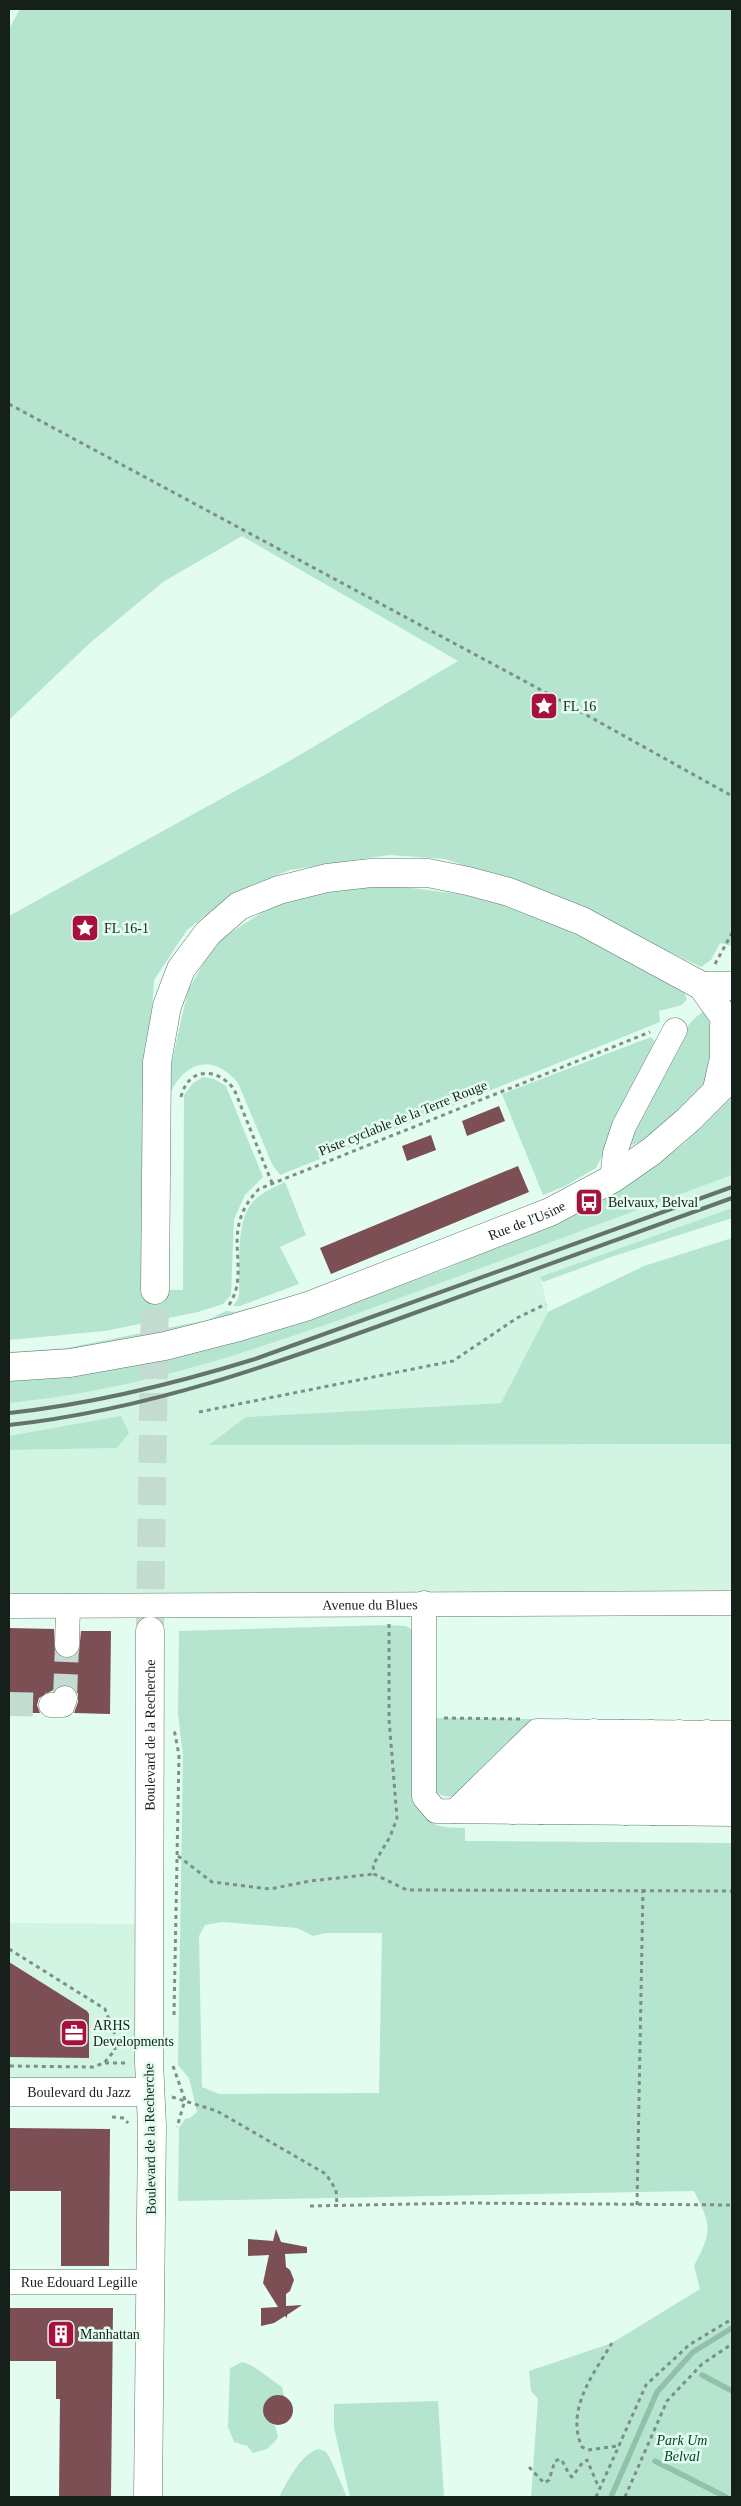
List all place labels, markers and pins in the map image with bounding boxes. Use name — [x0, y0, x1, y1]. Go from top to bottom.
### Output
place icon: FL 16 — [529, 691, 559, 721]
place label: FL 16 — [563, 699, 596, 714]
place icon: FL 16-1 — [70, 913, 100, 943]
place label: FL 16-1 — [104, 921, 149, 936]
bus stop icon: Belvaux, Belval — [574, 1187, 604, 1217]
place label: Belvaux, Belval — [608, 1195, 698, 1210]
office icon: ARHS Developments — [59, 2018, 89, 2048]
place label: ARHS Developments — [93, 2018, 174, 2049]
building icon: Manhattan — [46, 2319, 76, 2349]
place label: Manhattan — [80, 2327, 140, 2342]

